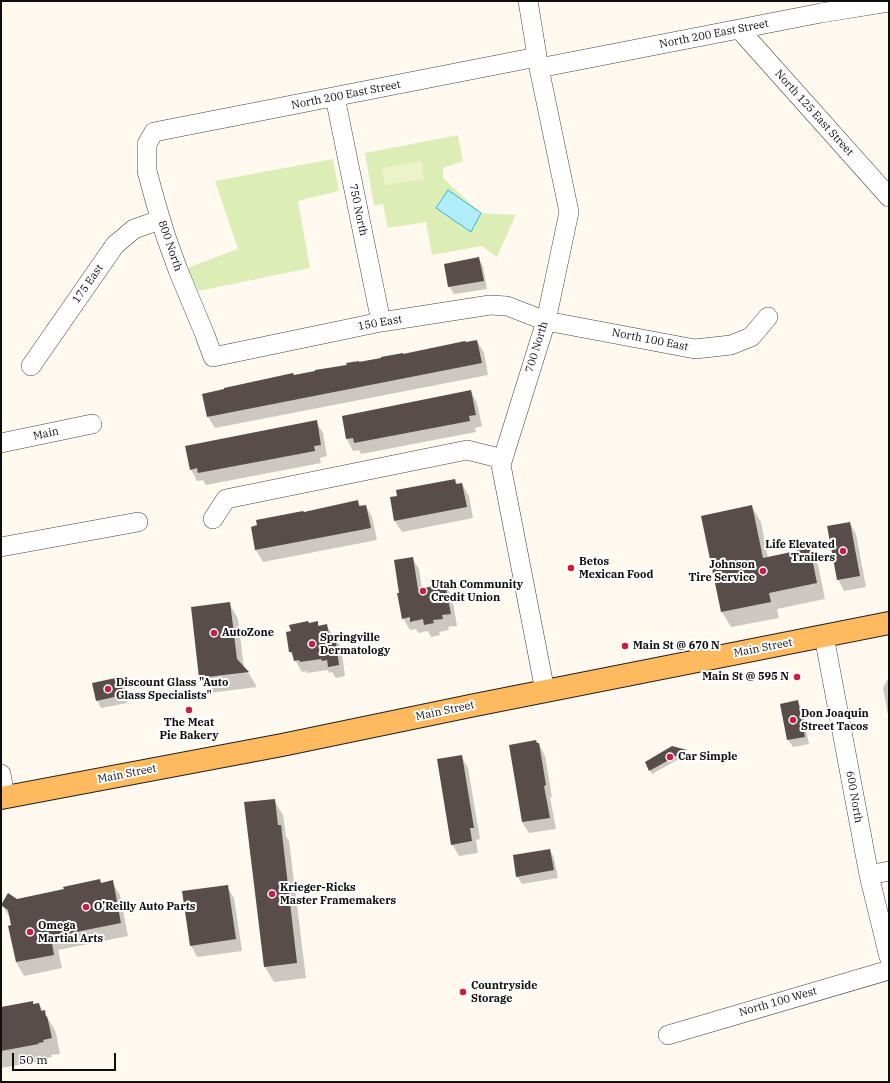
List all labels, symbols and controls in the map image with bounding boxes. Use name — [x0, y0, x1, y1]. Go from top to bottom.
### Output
street label: North 200 East Street — [658, 17, 770, 51]
street label: North 125 East Street — [772, 67, 856, 159]
street label: North 200 East Street — [290, 78, 402, 112]
street label: 750 North — [346, 183, 370, 237]
street label: 800 North — [155, 219, 185, 273]
street label: 175 East — [70, 262, 106, 306]
street label: 150 East — [357, 313, 403, 333]
street label: 700 North — [523, 320, 551, 374]
street label: North 100 East — [611, 326, 689, 354]
street label: Main — [32, 425, 60, 443]
place label: Life Elevated Trailers — [765, 538, 835, 564]
marker: Life Elevated Trailers — [838, 546, 848, 556]
place label: Betos Mexican Food — [579, 555, 653, 581]
place label: Johnson Tire Service — [688, 558, 755, 584]
marker: Betos Mexican Food — [566, 563, 576, 573]
marker: Johnson Tire Service — [758, 566, 768, 576]
place label: Utah Community Credit Union — [431, 578, 523, 604]
marker: Utah Community Credit Union — [418, 586, 428, 596]
place label: AutoZone — [222, 626, 274, 640]
marker: AutoZone — [209, 628, 219, 638]
place label: Springville Dermatology — [320, 631, 390, 657]
street label: Main Street — [733, 636, 793, 660]
marker: Springville Dermatology — [307, 639, 317, 649]
place label: Main St @ 670 N — [633, 639, 720, 653]
marker: Main St @ 670 N — [620, 641, 630, 651]
place label: Main St @ 595 N — [702, 670, 789, 684]
marker: Main St @ 595 N — [792, 672, 802, 682]
place label: Discount Glass "Auto Glass Specialists" — [116, 676, 228, 702]
marker: Discount Glass "Auto Glass Specialists" — [103, 684, 113, 694]
street label: Main Street — [415, 698, 475, 724]
marker: The Meat Pie Bakery — [184, 705, 194, 715]
place label: Don Joaquin Street Tacos — [801, 707, 869, 733]
marker: Don Joaquin Street Tacos — [788, 715, 798, 725]
place label: The Meat Pie Bakery — [160, 716, 218, 742]
place label: Car Simple — [678, 750, 738, 764]
marker: Car Simple — [665, 752, 675, 762]
street label: Main Street — [97, 762, 157, 786]
street label: 600 North — [843, 770, 865, 824]
place label: Krieger-Ricks Master Framemakers — [280, 881, 396, 907]
marker: Krieger-Ricks Master Framemakers — [267, 889, 277, 899]
place label: O'Reilly Auto Parts — [94, 900, 195, 914]
marker: O'Reilly Auto Parts — [81, 902, 91, 912]
place label: Omega Martial Arts — [38, 919, 103, 945]
marker: Omega Martial Arts — [25, 927, 35, 937]
place label: Countryside Storage — [471, 979, 538, 1005]
street label: North 100 West — [737, 985, 819, 1019]
marker: Countryside Storage — [458, 987, 468, 997]
scale bar — [14, 1045, 118, 1071]
text: 50 m — [19, 1052, 48, 1067]

